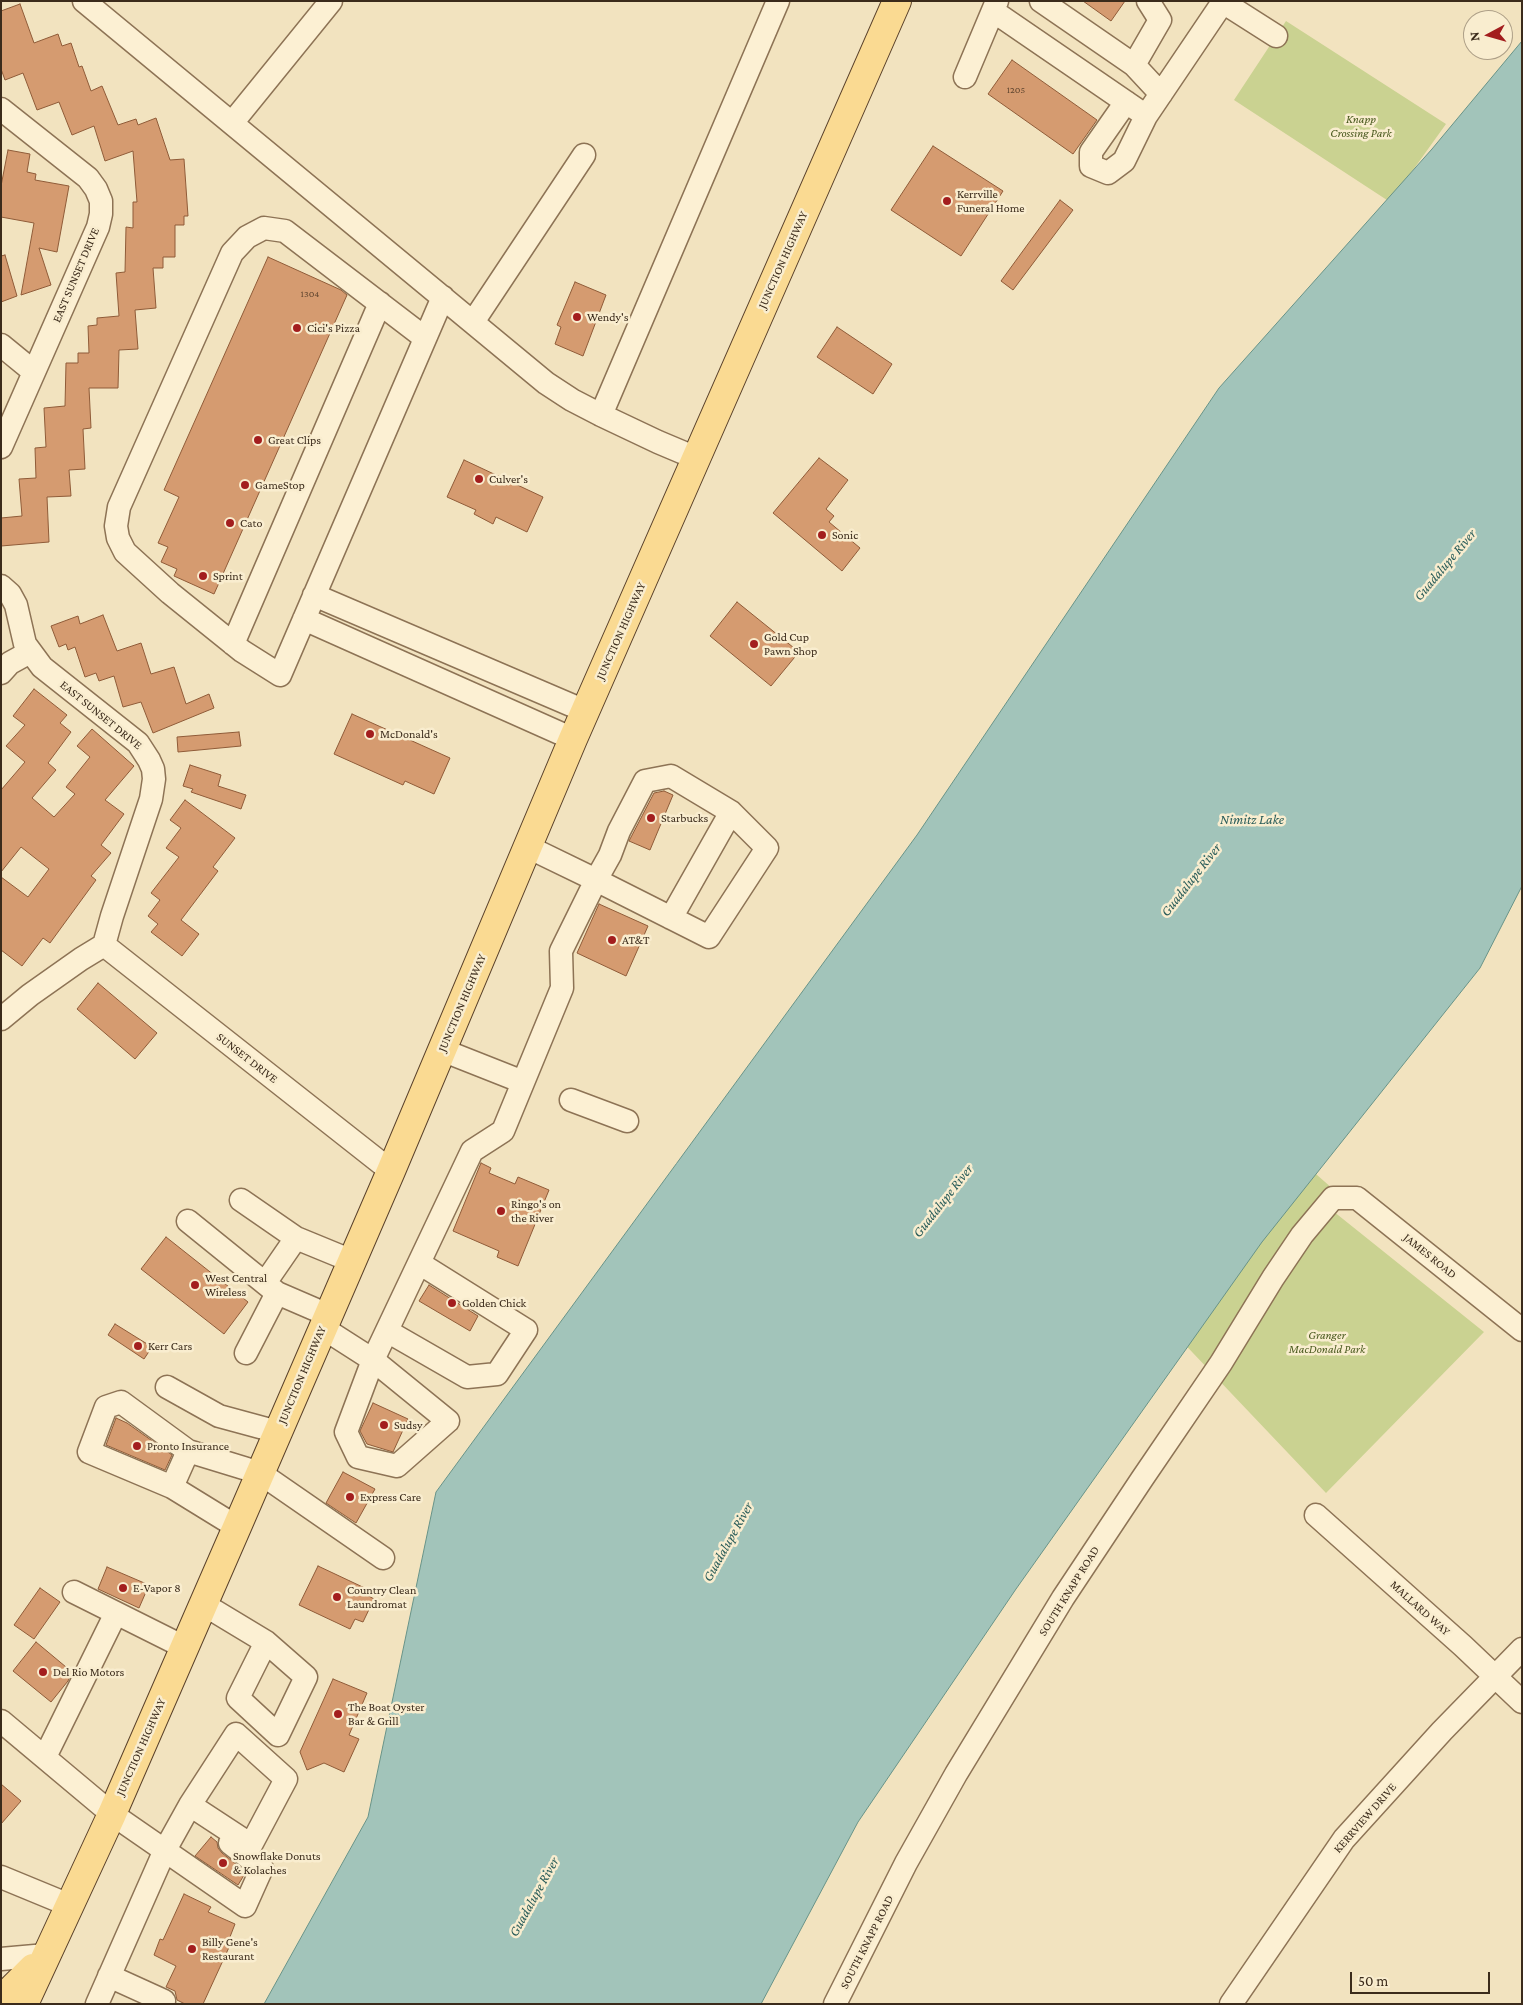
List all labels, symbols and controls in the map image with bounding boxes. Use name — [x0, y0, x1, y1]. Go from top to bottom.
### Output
north arrow — [1463, 10, 1513, 60]
text: N — [1466, 31, 1483, 42]
house number: 1205 — [1007, 84, 1025, 96]
park label: Knapp Crossing Park — [1330, 112, 1392, 140]
place label: Kerrville Funeral Home — [957, 187, 1025, 215]
marker: Kerrville Funeral Home — [941, 195, 953, 207]
street label: JUNCTION HIGHWAY — [755, 209, 811, 311]
street label: EAST SUNSET DRIVE — [50, 225, 102, 325]
house number: 1304 — [301, 288, 319, 300]
place label: Wendy's — [587, 310, 629, 324]
marker: Wendy's — [571, 311, 583, 323]
place label: Cici's Pizza — [307, 321, 360, 335]
marker: Cici's Pizza — [291, 322, 303, 334]
place label: Great Clips — [268, 433, 321, 447]
marker: Great Clips — [252, 434, 264, 446]
place label: Culver's — [489, 472, 528, 486]
marker: Culver's — [473, 473, 485, 485]
place label: GameStop — [255, 478, 305, 492]
marker: GameStop — [239, 479, 251, 491]
place label: Cato — [240, 516, 262, 530]
marker: Cato — [224, 517, 236, 529]
water label: Guadalupe River — [1410, 526, 1480, 604]
place label: Sonic — [832, 528, 858, 542]
marker: Sonic — [816, 529, 828, 541]
place label: Sprint — [213, 569, 243, 583]
marker: Sprint — [197, 570, 209, 582]
street label: JUNCTION HIGHWAY — [593, 580, 649, 682]
place label: Gold Cup Pawn Shop — [764, 630, 817, 658]
marker: Gold Cup Pawn Shop — [748, 638, 760, 650]
street label: EAST SUNSET DRIVE — [57, 677, 145, 753]
place label: McDonald's — [380, 727, 438, 741]
marker: McDonald's — [364, 728, 376, 740]
place label: Starbucks — [661, 811, 708, 825]
marker: Starbucks — [645, 812, 657, 824]
water label: Nimitz Lake — [1220, 812, 1284, 828]
water label: Guadalupe River — [1157, 840, 1225, 920]
place label: AT&T — [622, 933, 649, 947]
marker: AT&T — [606, 934, 618, 946]
street label: JUNCTION HIGHWAY — [435, 952, 489, 1054]
street label: SUNSET DRIVE — [213, 1030, 281, 1086]
water label: Guadalupe River — [909, 1161, 977, 1241]
place label: Ringo's on the River — [511, 1197, 561, 1225]
marker: Ringo's on the River — [495, 1205, 507, 1217]
street label: JAMES ROAD — [1401, 1230, 1459, 1282]
place label: West Central Wireless — [205, 1271, 267, 1299]
marker: West Central Wireless — [189, 1279, 201, 1291]
place label: Golden Chick — [462, 1296, 526, 1310]
marker: Golden Chick — [446, 1297, 458, 1309]
street label: JUNCTION HIGHWAY — [275, 1324, 329, 1426]
park label: Granger MacDonald Park — [1289, 1328, 1365, 1356]
place label: Kerr Cars — [148, 1339, 192, 1353]
marker: Kerr Cars — [132, 1340, 144, 1352]
place label: Sudsy — [394, 1418, 422, 1432]
marker: Sudsy — [378, 1419, 390, 1431]
place label: Pronto Insurance — [147, 1439, 229, 1453]
marker: Pronto Insurance — [131, 1440, 143, 1452]
place label: Express Care — [360, 1490, 421, 1504]
marker: Express Care — [344, 1491, 356, 1503]
water label: Guadalupe River — [699, 1499, 757, 1585]
street label: SOUTH KNAPP ROAD — [1036, 1543, 1102, 1639]
street label: MALLARD WAY — [1387, 1577, 1453, 1639]
place label: E-Vapor 8 — [133, 1581, 181, 1595]
marker: E-Vapor 8 — [117, 1582, 129, 1594]
place label: Country Clean Laundromat — [347, 1583, 416, 1611]
marker: Country Clean Laundromat — [331, 1591, 343, 1603]
place label: Del Rio Motors — [53, 1665, 124, 1679]
marker: Del Rio Motors — [37, 1666, 49, 1678]
street label: JUNCTION HIGHWAY — [113, 1696, 169, 1798]
place label: The Boat Oyster Bar & Grill — [348, 1700, 424, 1728]
marker: The Boat Oyster Bar & Grill — [332, 1708, 344, 1720]
street label: KERRVIEW DRIVE — [1331, 1780, 1399, 1856]
place label: Snowflake Donuts & Kolaches — [233, 1849, 320, 1877]
water label: Guadalupe River — [505, 1854, 563, 1940]
marker: Snowflake Donuts & Kolaches — [217, 1857, 229, 1869]
street label: SOUTH KNAPP ROAD — [837, 1893, 897, 1991]
place label: Billy Gene's Restaurant — [202, 1935, 258, 1963]
marker: Billy Gene's Restaurant — [186, 1943, 198, 1955]
scale bar — [1353, 1962, 1493, 1994]
text: 50 m — [1358, 1973, 1388, 1989]

